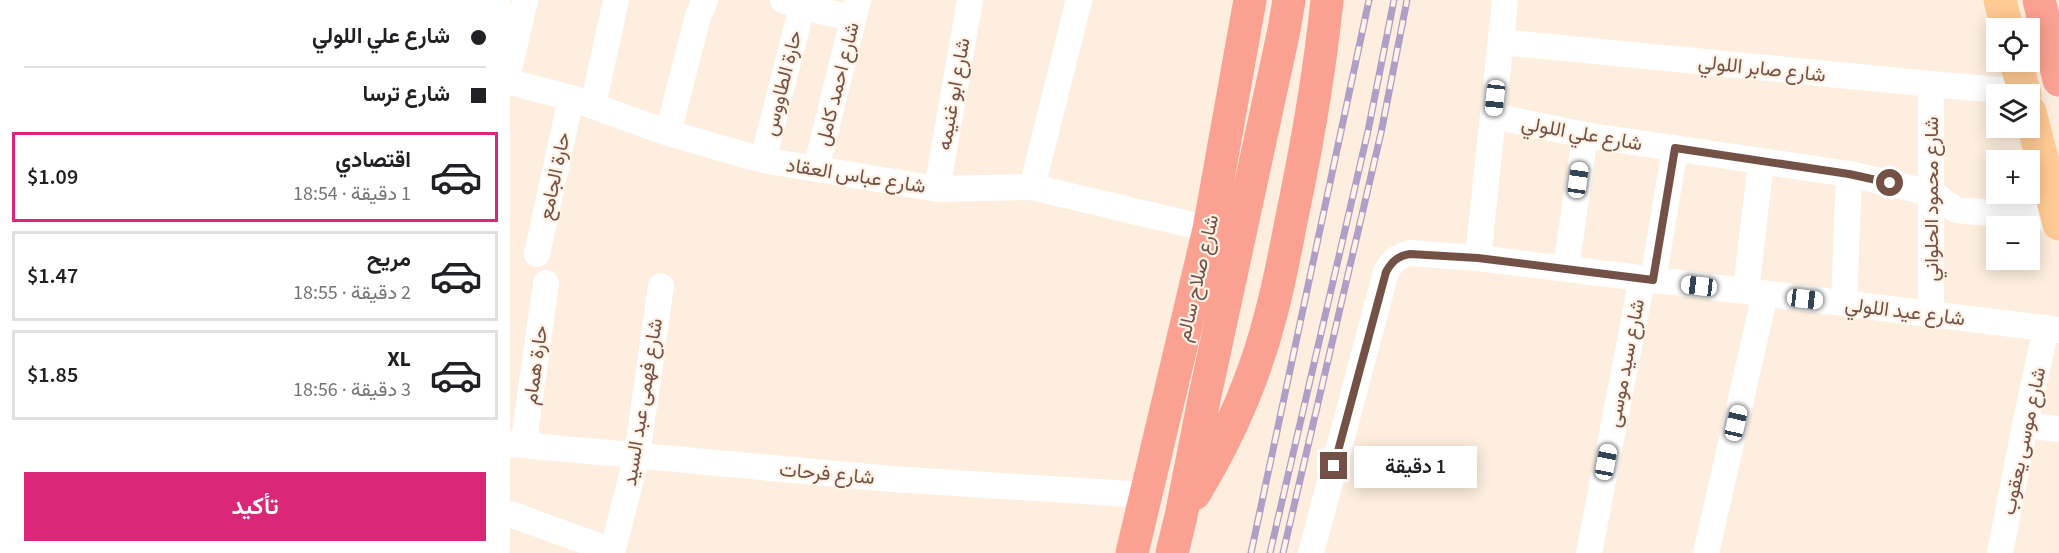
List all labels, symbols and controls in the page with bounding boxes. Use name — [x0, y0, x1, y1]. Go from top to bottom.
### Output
map controls — [1986, 18, 2040, 270]
button: locate — [1986, 18, 2040, 72]
street label: شارع احمد كامل — [809, 19, 867, 149]
text: شارع علي اللولي — [312, 20, 450, 52]
street label: حارة الطاووس — [756, 28, 810, 139]
street label: شارع ابو غنيمه — [930, 36, 978, 153]
street label: شارع صابر اللولي — [1696, 48, 1827, 92]
text: شارع ترسا — [362, 78, 450, 110]
car — [1484, 79, 1506, 117]
button: layers — [1986, 84, 2040, 138]
street label: شارع علي اللولي — [1519, 110, 1645, 160]
street label: شارع محمود الحلواني — [1918, 116, 1948, 282]
street label: حارة الجامع — [532, 130, 578, 223]
text: اقتصادي — [335, 144, 411, 176]
icon: car — [429, 150, 483, 204]
button: + — [1986, 150, 2040, 204]
street label: شارع عباس العقاد — [784, 151, 928, 201]
text: $1.09 — [27, 161, 78, 193]
car — [1567, 161, 1589, 199]
route start — [1876, 169, 1903, 196]
text: 1 دقيقة · 18:54 — [293, 180, 411, 208]
street label: شارع صلاح سالم — [1170, 212, 1226, 345]
button: − — [1986, 216, 2040, 270]
text: مريح — [367, 243, 411, 275]
icon: car — [429, 249, 483, 303]
text: $1.47 — [27, 260, 78, 292]
car — [1680, 275, 1718, 297]
text: 2 دقيقة · 18:55 — [293, 279, 411, 307]
car — [1786, 288, 1824, 310]
street label: شارع عيد اللولي — [1843, 291, 1967, 335]
street label: شارع سيد موسى — [1600, 297, 1652, 430]
street label: شارع فهمى عبد السيد — [616, 316, 670, 488]
street label: حارة همام — [517, 324, 555, 407]
text: XL — [387, 343, 411, 375]
icon: car — [429, 348, 483, 402]
text: $1.85 — [27, 359, 78, 391]
street label: شارع موسى يعقوب — [1995, 365, 2053, 518]
text: 3 دقيقة · 18:56 — [293, 376, 411, 404]
car — [1723, 403, 1749, 443]
car — [1594, 443, 1618, 481]
callout: 1 دقيقة — [1355, 445, 1478, 487]
route end — [1320, 452, 1347, 479]
text: 1 دقيقة — [1385, 453, 1446, 481]
street label: شارع فرحات — [778, 456, 876, 492]
button: تأكيد — [24, 472, 486, 541]

